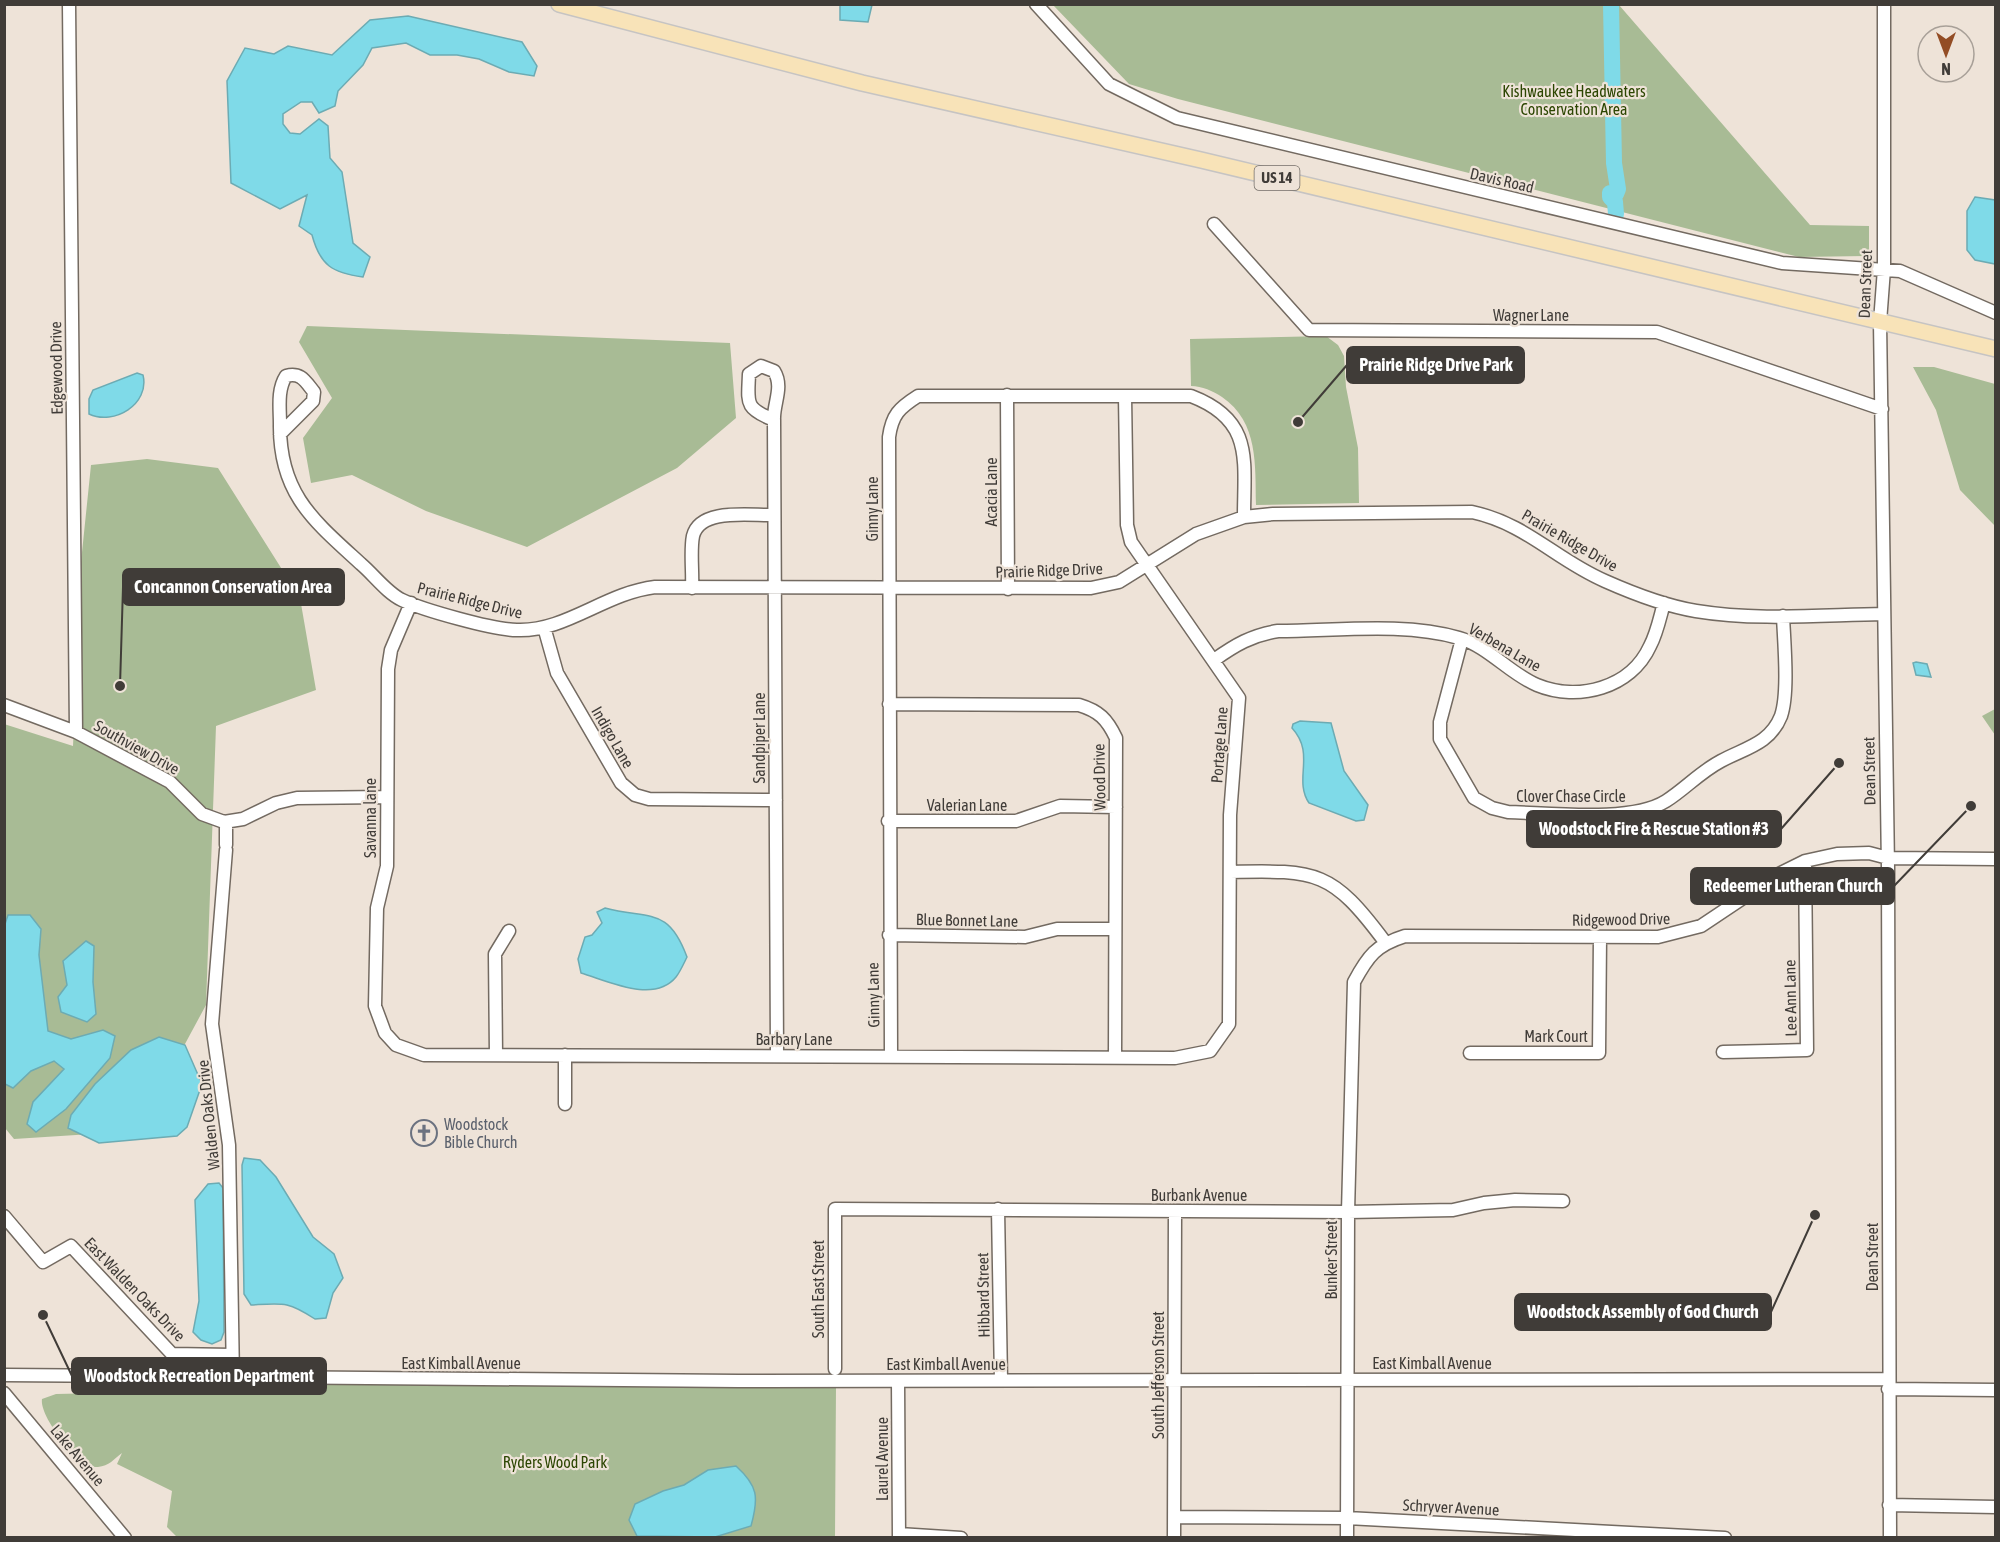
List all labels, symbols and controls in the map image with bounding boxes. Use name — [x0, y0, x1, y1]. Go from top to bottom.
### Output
north arrow — [1916, 24, 1976, 84]
text: N — [1941, 60, 1951, 78]
park label: Kishwaukee Headwaters Conservation Area — [1502, 82, 1646, 118]
street label: Davis Road — [1468, 164, 1536, 196]
road number: US 14 — [1254, 166, 1300, 190]
street label: Dean Street — [1855, 249, 1875, 319]
street label: Wagner Lane — [1493, 306, 1569, 325]
street label: Edgewood Drive — [46, 321, 67, 415]
callout: Prairie Ridge Drive Park — [1347, 347, 1524, 383]
text: Prairie Ridge Drive Park — [1359, 354, 1514, 375]
street label: Acacia Lane — [982, 457, 1000, 527]
street label: Ginny Lane — [863, 476, 882, 542]
street label: Prairie Ridge Drive — [1518, 505, 1621, 576]
street label: Prairie Ridge Drive — [995, 559, 1103, 582]
callout: Concannon Conservation Area — [123, 569, 344, 605]
text: Concannon Conservation Area — [134, 576, 332, 597]
street label: Prairie Ridge Drive — [415, 578, 524, 623]
street label: Verbena Lane — [1466, 619, 1544, 675]
street label: Sandpiper Lane — [750, 692, 769, 784]
street label: Indigo Lane — [587, 703, 638, 771]
street label: Portage Lane — [1207, 706, 1232, 784]
street label: Southview Drive — [91, 716, 183, 778]
street label: Dean Street — [1859, 736, 1879, 806]
street label: Wood Drive — [1089, 743, 1109, 811]
street label: Savanna lane — [361, 778, 379, 858]
street label: Clover Chase Circle — [1516, 787, 1626, 805]
street label: Valerian Lane — [927, 796, 1007, 814]
callout: Woodstock Fire & Rescue Station #3 — [1527, 811, 1781, 847]
text: Woodstock Fire & Rescue Station #3 — [1538, 818, 1769, 839]
callout: Redeemer Lutheran Church — [1691, 868, 1894, 904]
text: Redeemer Lutheran Church — [1703, 875, 1883, 896]
street label: Ridgewood Drive — [1572, 909, 1670, 930]
street label: Blue Bonnet Lane — [916, 910, 1018, 930]
street label: Lee Ann Lane — [1780, 959, 1800, 1037]
street label: Ginny Lane — [863, 962, 884, 1028]
street label: Mark Court — [1524, 1027, 1588, 1045]
street label: Barbary Lane — [756, 1030, 832, 1049]
street label: Walden Oaks Drive — [193, 1059, 223, 1171]
place label: Woodstock Bible Church — [444, 1115, 517, 1151]
church icon: Woodstock Bible Church — [409, 1118, 439, 1148]
street label: Burbank Avenue — [1151, 1186, 1247, 1204]
street label: Bunker Street — [1322, 1220, 1340, 1300]
street label: Dean Street — [1863, 1222, 1881, 1291]
street label: East Walden Oaks Drive — [81, 1234, 189, 1344]
street label: South East Street — [809, 1239, 827, 1338]
street label: Hibbard Street — [973, 1252, 993, 1338]
callout: Woodstock Assembly of God Church — [1515, 1294, 1771, 1330]
text: Woodstock Assembly of God Church — [1526, 1301, 1759, 1322]
street label: South Jefferson Street — [1149, 1311, 1167, 1439]
street label: East Kimball Avenue — [401, 1354, 521, 1372]
street label: East Kimball Avenue — [1372, 1354, 1492, 1372]
street label: East Kimball Avenue — [886, 1355, 1006, 1373]
callout: Woodstock Recreation Department — [72, 1358, 326, 1394]
text: Woodstock Recreation Department — [83, 1365, 315, 1386]
street label: Laurel Avenue — [873, 1417, 891, 1501]
street label: Lake Avenue — [47, 1421, 109, 1489]
park label: Ryders Wood Park — [503, 1453, 607, 1472]
street label: Schryver Avenue — [1402, 1495, 1500, 1520]

